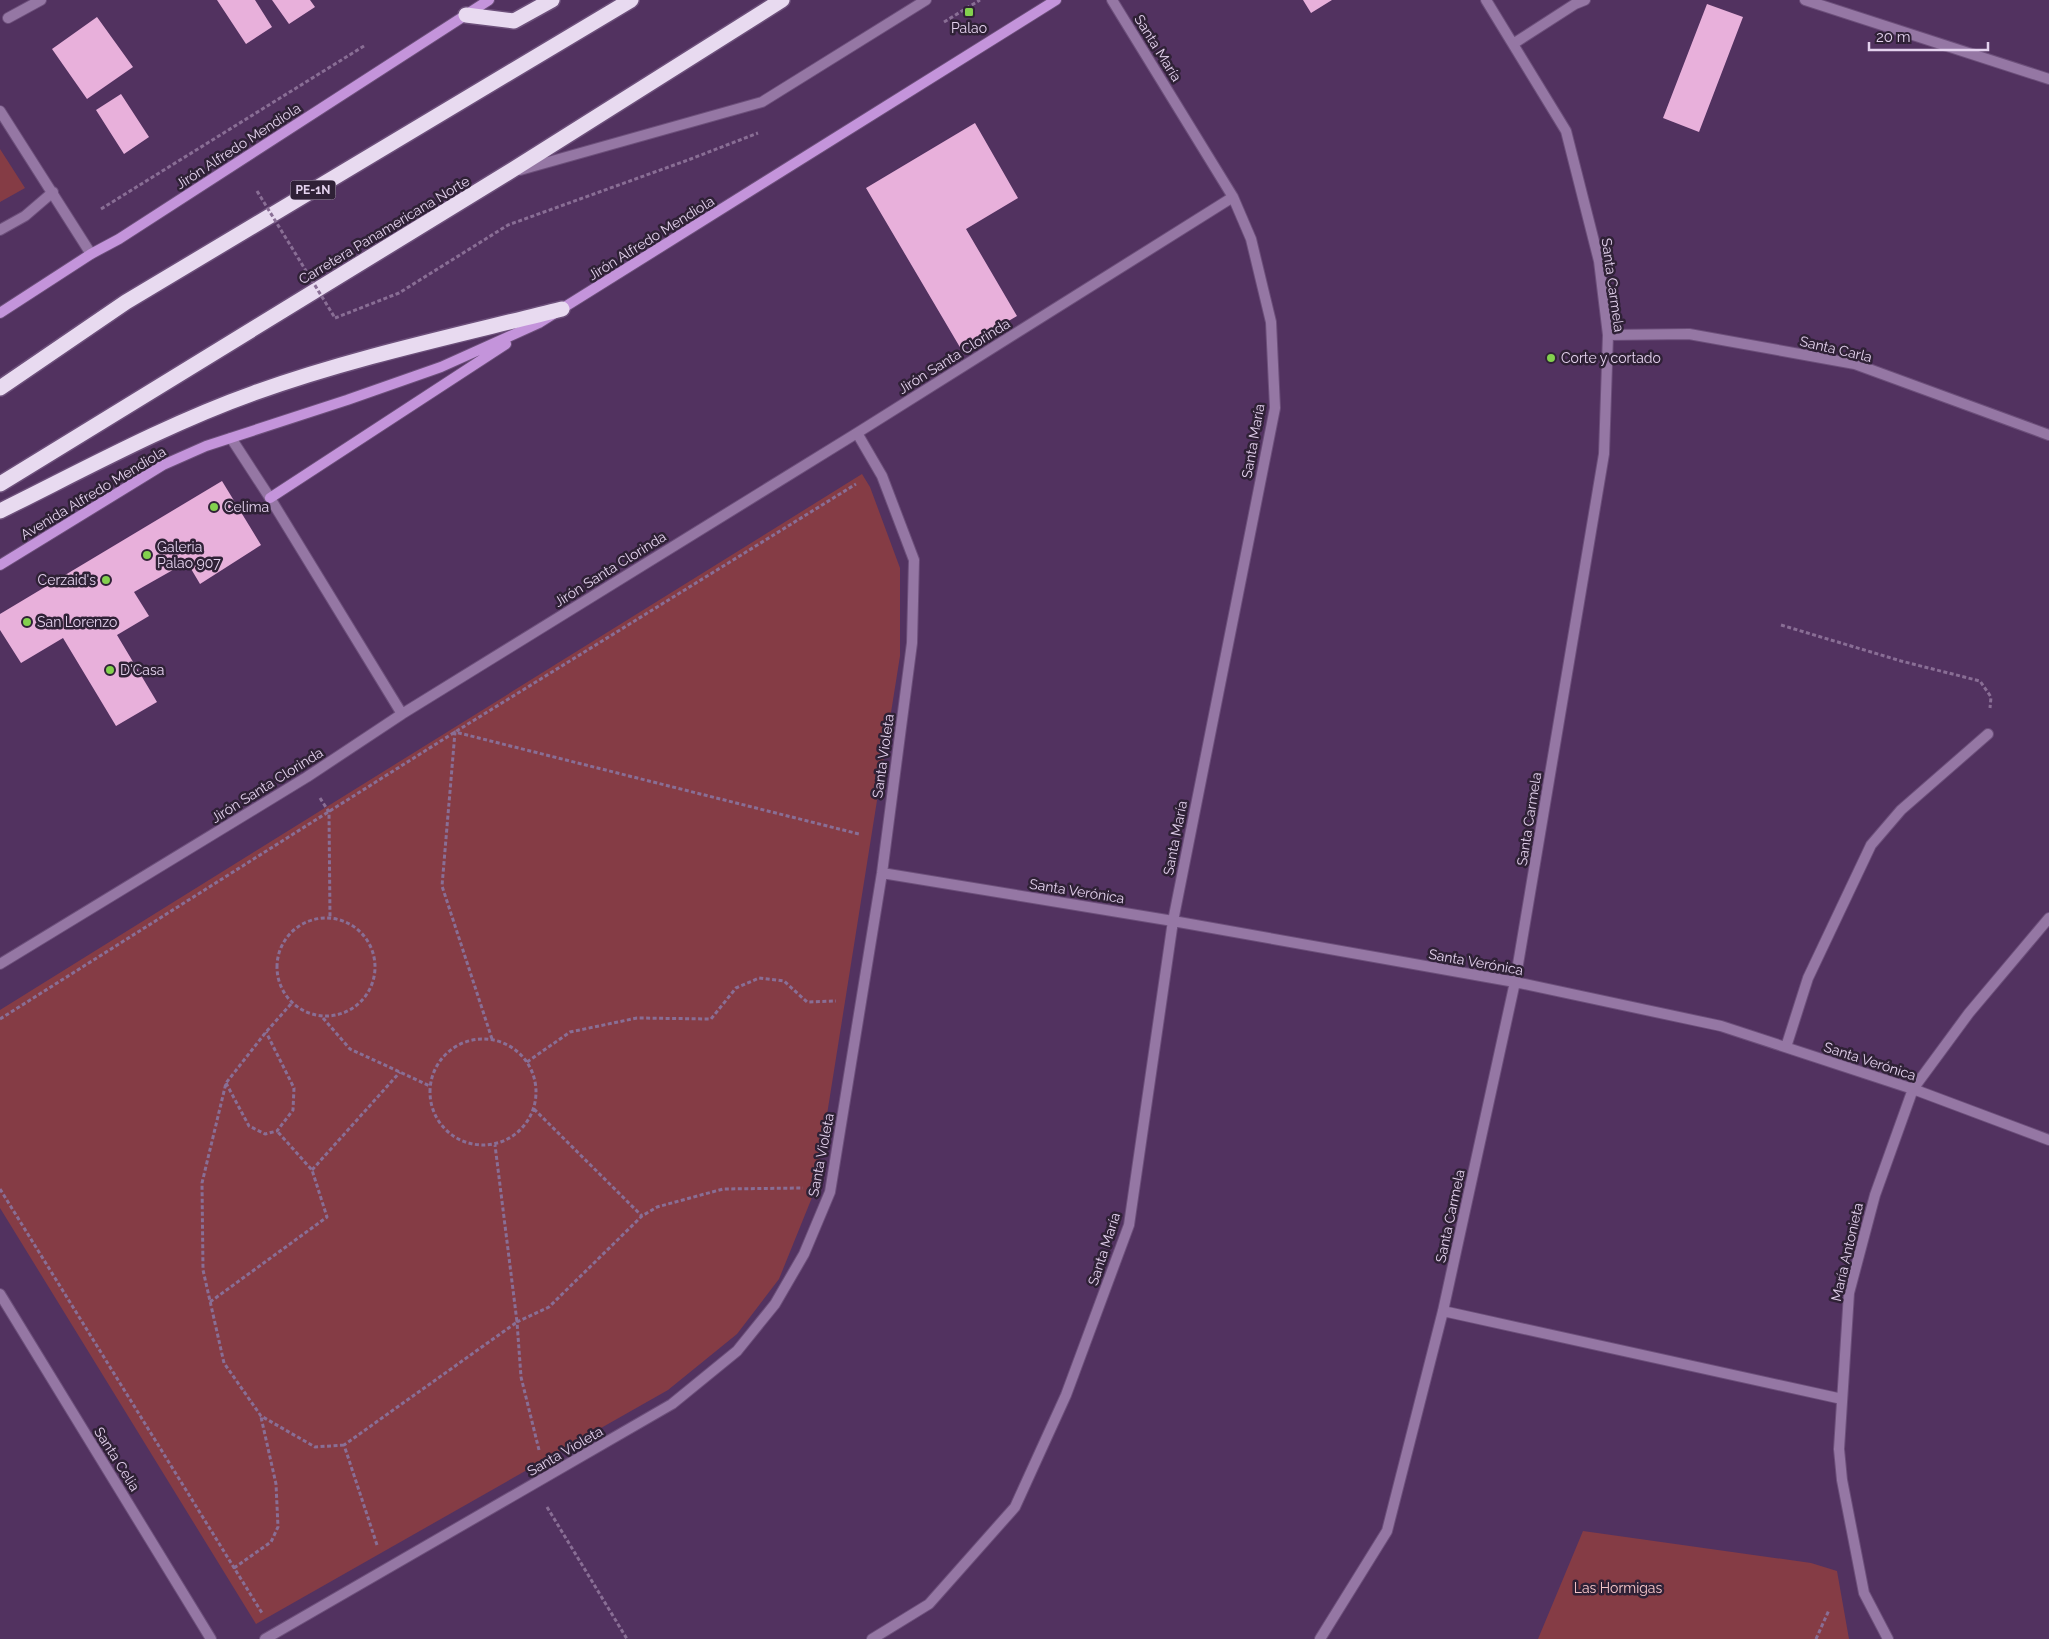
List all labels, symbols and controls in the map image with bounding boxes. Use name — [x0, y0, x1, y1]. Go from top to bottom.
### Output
marker: Palao — [963, 6, 975, 18]
street label: Santa María — [1131, 12, 1185, 84]
place label: Palao — [951, 20, 987, 36]
scale bar — [1869, 20, 1988, 52]
text: 20 m — [1876, 28, 1911, 46]
street label: Jirón Alfredo Mendiola — [173, 100, 303, 192]
street label: Carretera Panamericana Norte — [296, 173, 472, 287]
road number: PE-1N — [290, 180, 336, 200]
street label: Jirón Alfredo Mendiola — [585, 193, 717, 283]
street label: Santa Carmela — [1598, 237, 1628, 333]
street label: Jirón Santa Clorinda — [895, 315, 1013, 397]
street label: Santa Carla — [1798, 333, 1874, 365]
place label: Corte y cortado — [1561, 350, 1661, 366]
marker: Corte y cortado — [1545, 352, 1557, 364]
street label: Santa María — [1239, 402, 1267, 480]
street label: Avenida Alfredo Mendiola — [17, 443, 169, 543]
place label: Celima — [224, 499, 269, 515]
marker: Celima — [208, 501, 220, 513]
street label: Jirón Santa Clorinda — [551, 528, 669, 610]
place label: Galeria Palao 907 — [157, 539, 221, 571]
marker: Galeria Palao 907 — [141, 549, 153, 561]
place label: Cerzaid's — [38, 572, 96, 588]
marker: Cerzaid's — [100, 574, 112, 586]
place label: San Lorenzo — [37, 614, 117, 630]
marker: San Lorenzo — [21, 616, 33, 628]
place label: D'Casa — [120, 662, 164, 678]
marker: D'Casa — [104, 664, 116, 676]
street label: Santa Violeta — [869, 713, 897, 799]
street label: Jirón Santa Clorinda — [208, 744, 326, 826]
street label: Santa Carmela — [1514, 771, 1544, 867]
street label: Santa María — [1160, 799, 1190, 877]
street label: Santa Verónica — [1028, 876, 1126, 906]
street label: Santa Verónica — [1427, 946, 1525, 978]
street label: Santa Verónica — [1822, 1039, 1918, 1083]
street label: Santa Violeta — [805, 1112, 837, 1198]
street label: Santa Carmela — [1432, 1168, 1468, 1264]
street label: María Antonieta — [1828, 1201, 1866, 1303]
street label: Santa María — [1085, 1211, 1123, 1287]
street label: Santa Violeta — [524, 1423, 606, 1479]
street label: Santa Celia — [91, 1424, 143, 1494]
park label: Las Hormigas — [1574, 1580, 1663, 1596]

